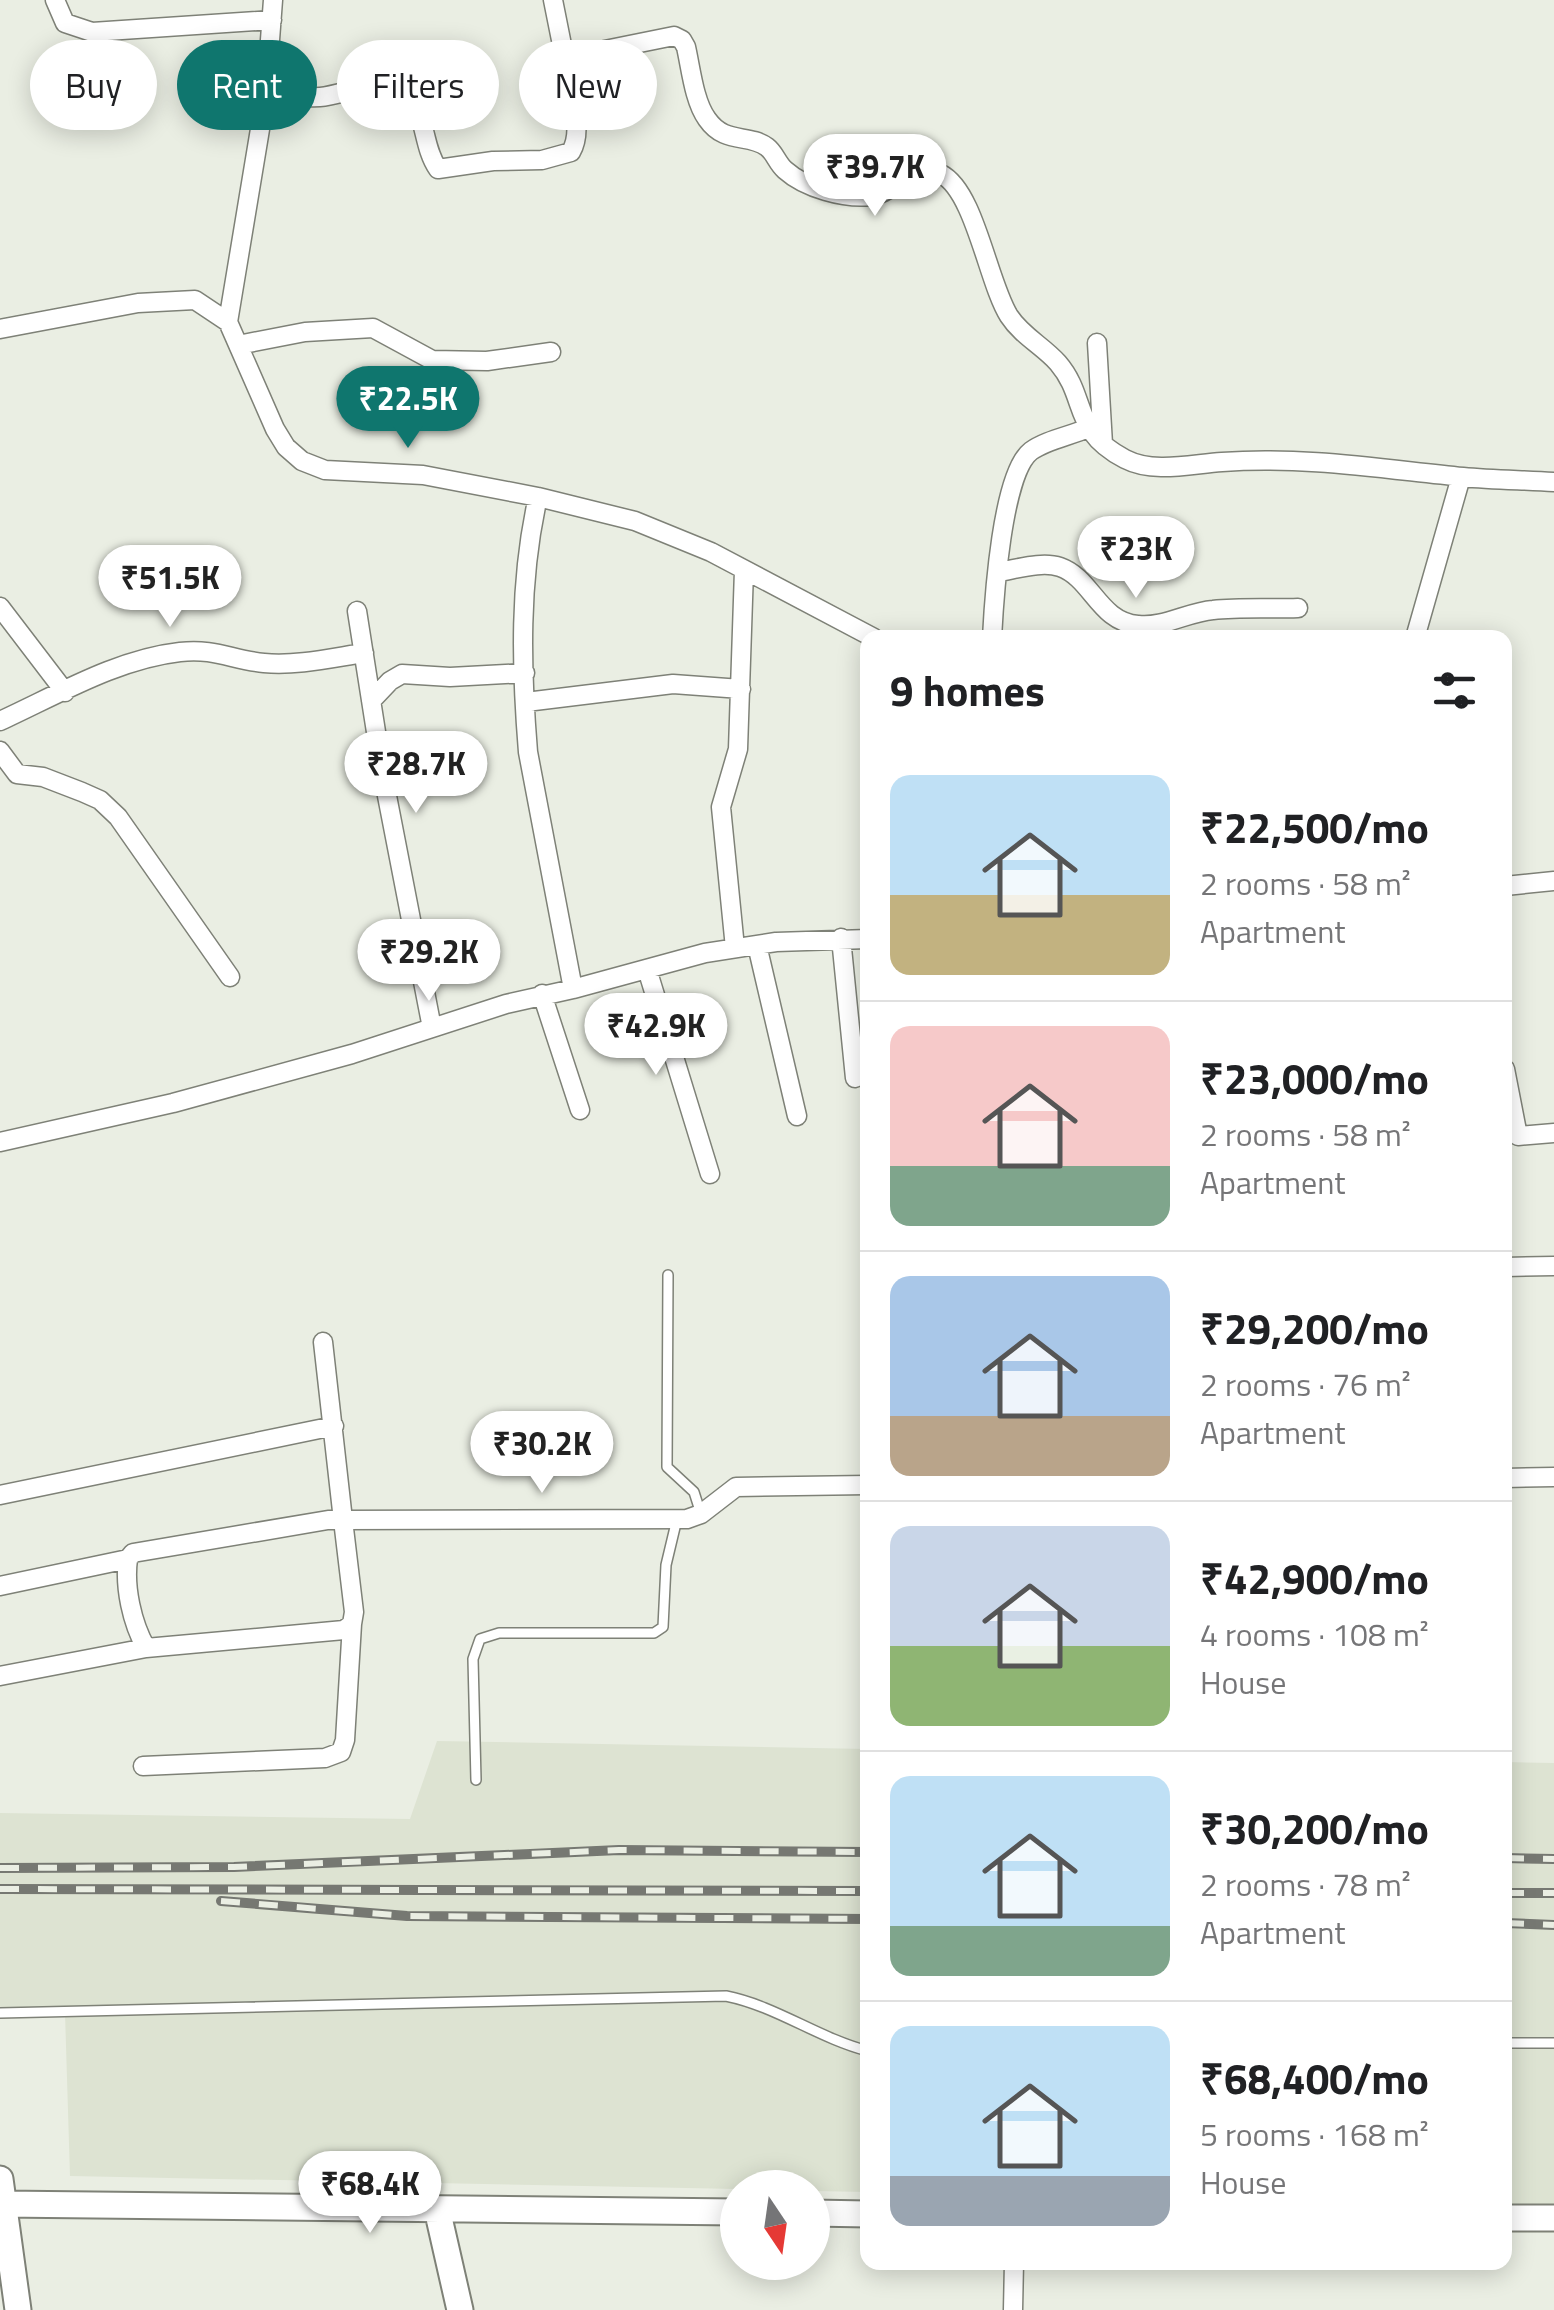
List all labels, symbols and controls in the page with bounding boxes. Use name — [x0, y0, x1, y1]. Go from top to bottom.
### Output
chip: Buy — [30, 40, 157, 130]
chip: Rent — [177, 40, 317, 130]
chip: Filters — [337, 40, 499, 130]
chip: New — [519, 40, 657, 130]
pin: ₹39.7K — [794, 134, 956, 219]
text: ₹39.7K — [825, 142, 925, 190]
pin: ₹22.5K — [327, 366, 489, 451]
text: ₹22.5K — [358, 374, 458, 422]
pin: ₹23K — [1077, 516, 1195, 601]
text: ₹23K — [1099, 524, 1173, 572]
pin: ₹51.5K — [89, 545, 251, 630]
text: ₹51.5K — [120, 553, 220, 601]
text: 9 homes — [890, 658, 1045, 722]
icon: filters — [1427, 663, 1482, 718]
pin: ₹28.7K — [335, 731, 497, 816]
text: ₹28.7K — [366, 739, 466, 787]
text: ₹22,500/mo — [1200, 795, 1429, 859]
icon: home — [970, 815, 1090, 935]
text: 2 rooms · 58 m² — [1200, 859, 1411, 907]
text: Apartment — [1200, 907, 1346, 955]
pin: ₹29.2K — [348, 919, 510, 1004]
text: ₹29.2K — [379, 927, 479, 975]
pin: ₹42.9K — [575, 993, 737, 1078]
text: ₹42.9K — [606, 1001, 706, 1049]
text: ₹23,000/mo — [1200, 1046, 1429, 1110]
icon: home — [970, 1066, 1090, 1186]
text: 2 rooms · 58 m² — [1200, 1110, 1411, 1158]
text: Apartment — [1200, 1158, 1346, 1206]
text: ₹29,200/mo — [1200, 1296, 1429, 1360]
icon: home — [970, 1316, 1090, 1436]
text: 2 rooms · 76 m² — [1200, 1360, 1411, 1408]
text: Apartment — [1200, 1408, 1346, 1456]
pin: ₹30.2K — [461, 1411, 623, 1496]
text: ₹30.2K — [492, 1419, 592, 1467]
text: ₹42,900/mo — [1200, 1546, 1429, 1610]
icon: home — [970, 1566, 1090, 1686]
text: 4 rooms · 108 m² — [1200, 1610, 1429, 1658]
text: House — [1200, 1658, 1286, 1706]
text: ₹30,200/mo — [1200, 1796, 1429, 1860]
icon: home — [970, 1816, 1090, 1936]
text: 2 rooms · 78 m² — [1200, 1860, 1411, 1908]
text: Apartment — [1200, 1908, 1346, 1956]
text: ₹68,400/mo — [1200, 2046, 1429, 2110]
icon: home — [970, 2066, 1090, 2186]
text: 5 rooms · 168 m² — [1200, 2110, 1429, 2158]
pin: ₹68.4K — [289, 2151, 451, 2236]
text: House — [1200, 2158, 1286, 2206]
text: ₹68.4K — [320, 2159, 420, 2207]
north arrow — [720, 2170, 830, 2280]
map controls — [720, 2170, 830, 2280]

